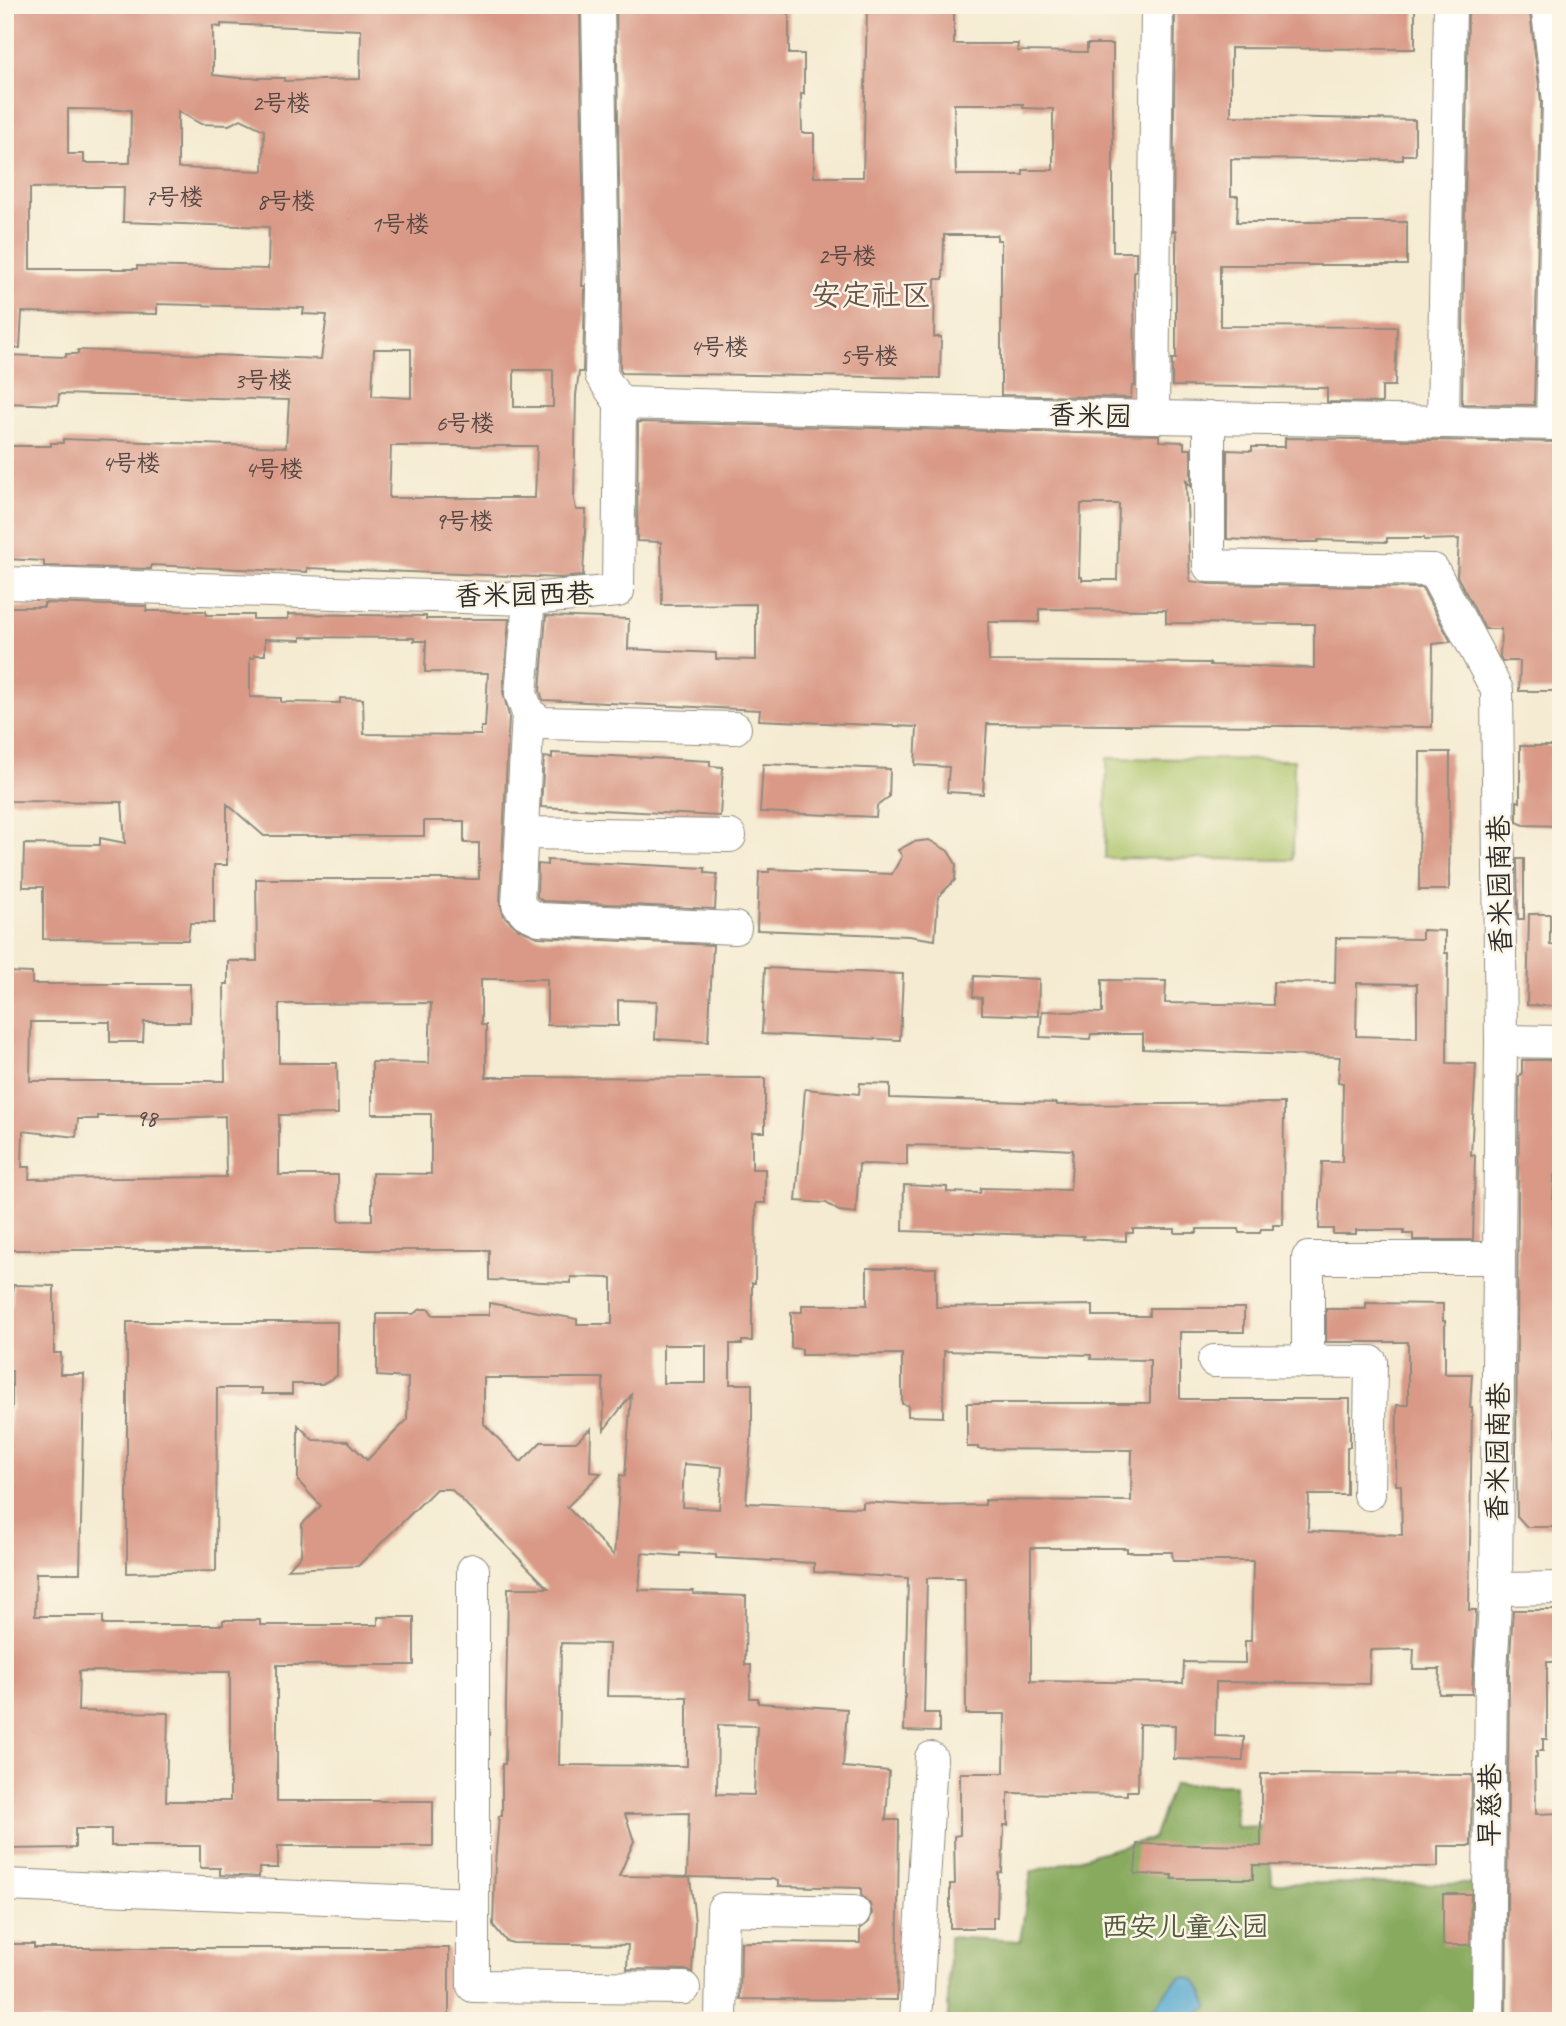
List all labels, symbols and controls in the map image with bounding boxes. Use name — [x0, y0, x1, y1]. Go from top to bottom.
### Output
house number: 2号楼 — [252, 88, 310, 118]
house number: 7号楼 — [145, 182, 203, 212]
house number: 8号楼 — [257, 186, 315, 216]
house number: 1号楼 — [371, 209, 429, 239]
house number: 2号楼 — [818, 241, 876, 271]
district label: 安定社区 — [811, 276, 931, 314]
house number: 4号楼 — [690, 332, 748, 362]
house number: 5号楼 — [840, 341, 898, 371]
house number: 3号楼 — [234, 365, 292, 395]
street label: 香米园 — [1047, 397, 1133, 434]
house number: 6号楼 — [436, 408, 494, 438]
house number: 4号楼 — [102, 448, 160, 478]
house number: 4号楼 — [245, 454, 303, 484]
house number: 9号楼 — [435, 506, 493, 536]
street label: 香米园西巷 — [454, 576, 595, 613]
street label: 香米园南巷 — [1481, 814, 1518, 955]
house number: 98 — [135, 1103, 159, 1133]
street label: 香米园南巷 — [1479, 1381, 1516, 1522]
street label: 早慈巷 — [1471, 1762, 1508, 1847]
park label: 西安儿童公园 — [1101, 1909, 1269, 1944]

